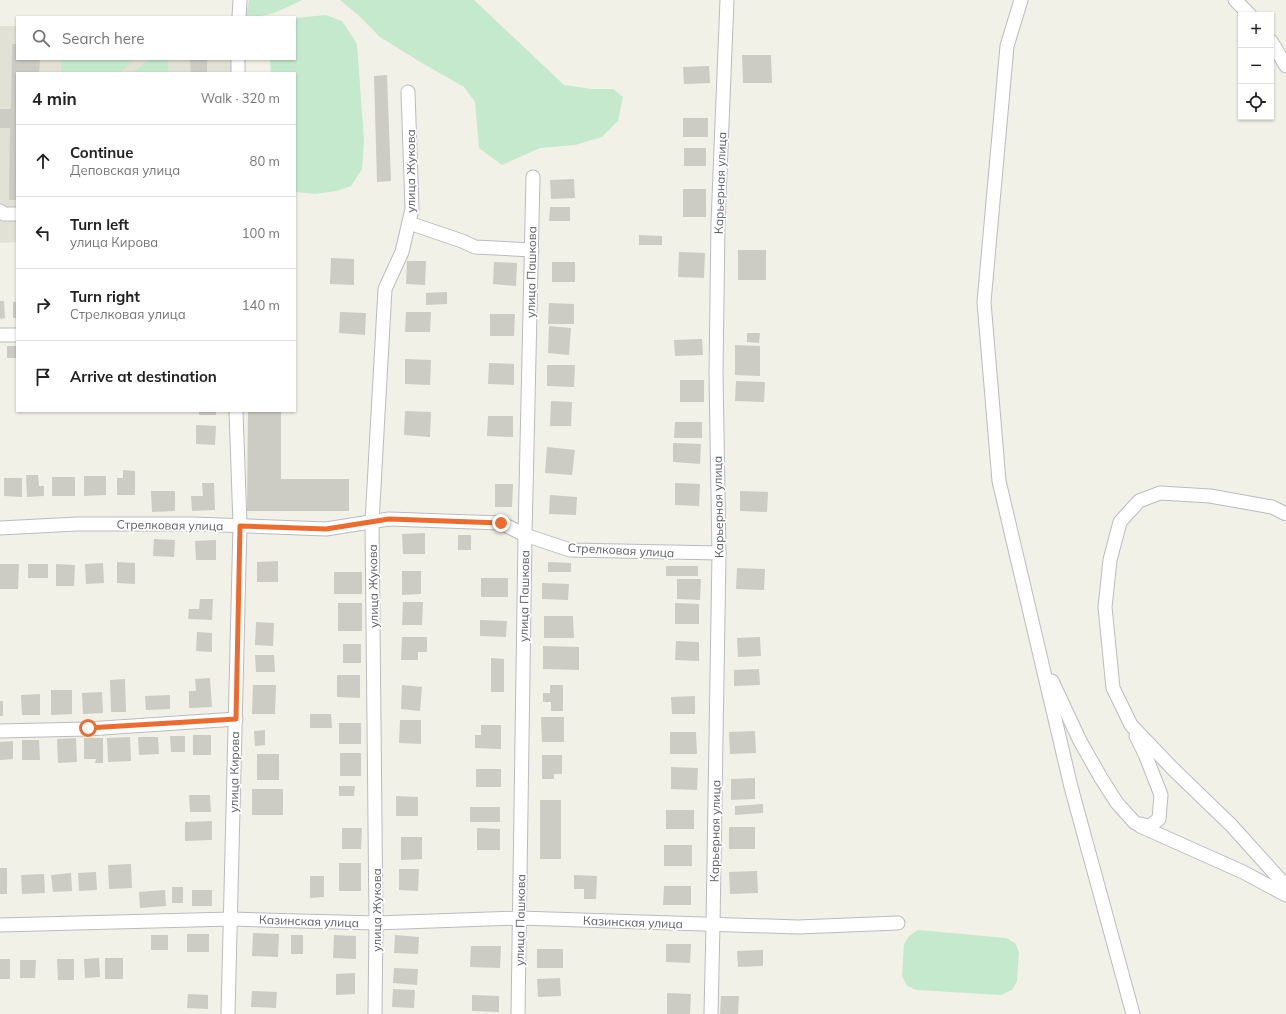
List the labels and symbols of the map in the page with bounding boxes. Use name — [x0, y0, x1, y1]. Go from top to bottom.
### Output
street label: улица Жукова — [403, 129, 418, 213]
street label: Карьерная улица — [711, 132, 729, 234]
street label: улица Пашкова — [523, 226, 539, 318]
street label: Карьерная улица — [710, 456, 726, 558]
route end — [492, 514, 510, 532]
street label: Стрелковая улица — [116, 517, 224, 533]
street label: Стрелковая улица — [567, 540, 675, 560]
street label: улица Жукова — [365, 544, 381, 628]
street label: улица Пашкова — [516, 550, 532, 642]
route start — [79, 719, 97, 737]
street label: улица Кирова — [226, 731, 242, 813]
street label: Карьерная улица — [707, 780, 723, 882]
street label: улица Жукова — [369, 868, 384, 952]
street label: улица Пашкова — [512, 874, 528, 966]
street label: Казинская улица — [259, 912, 359, 930]
street label: Казинская улица — [583, 913, 683, 931]

